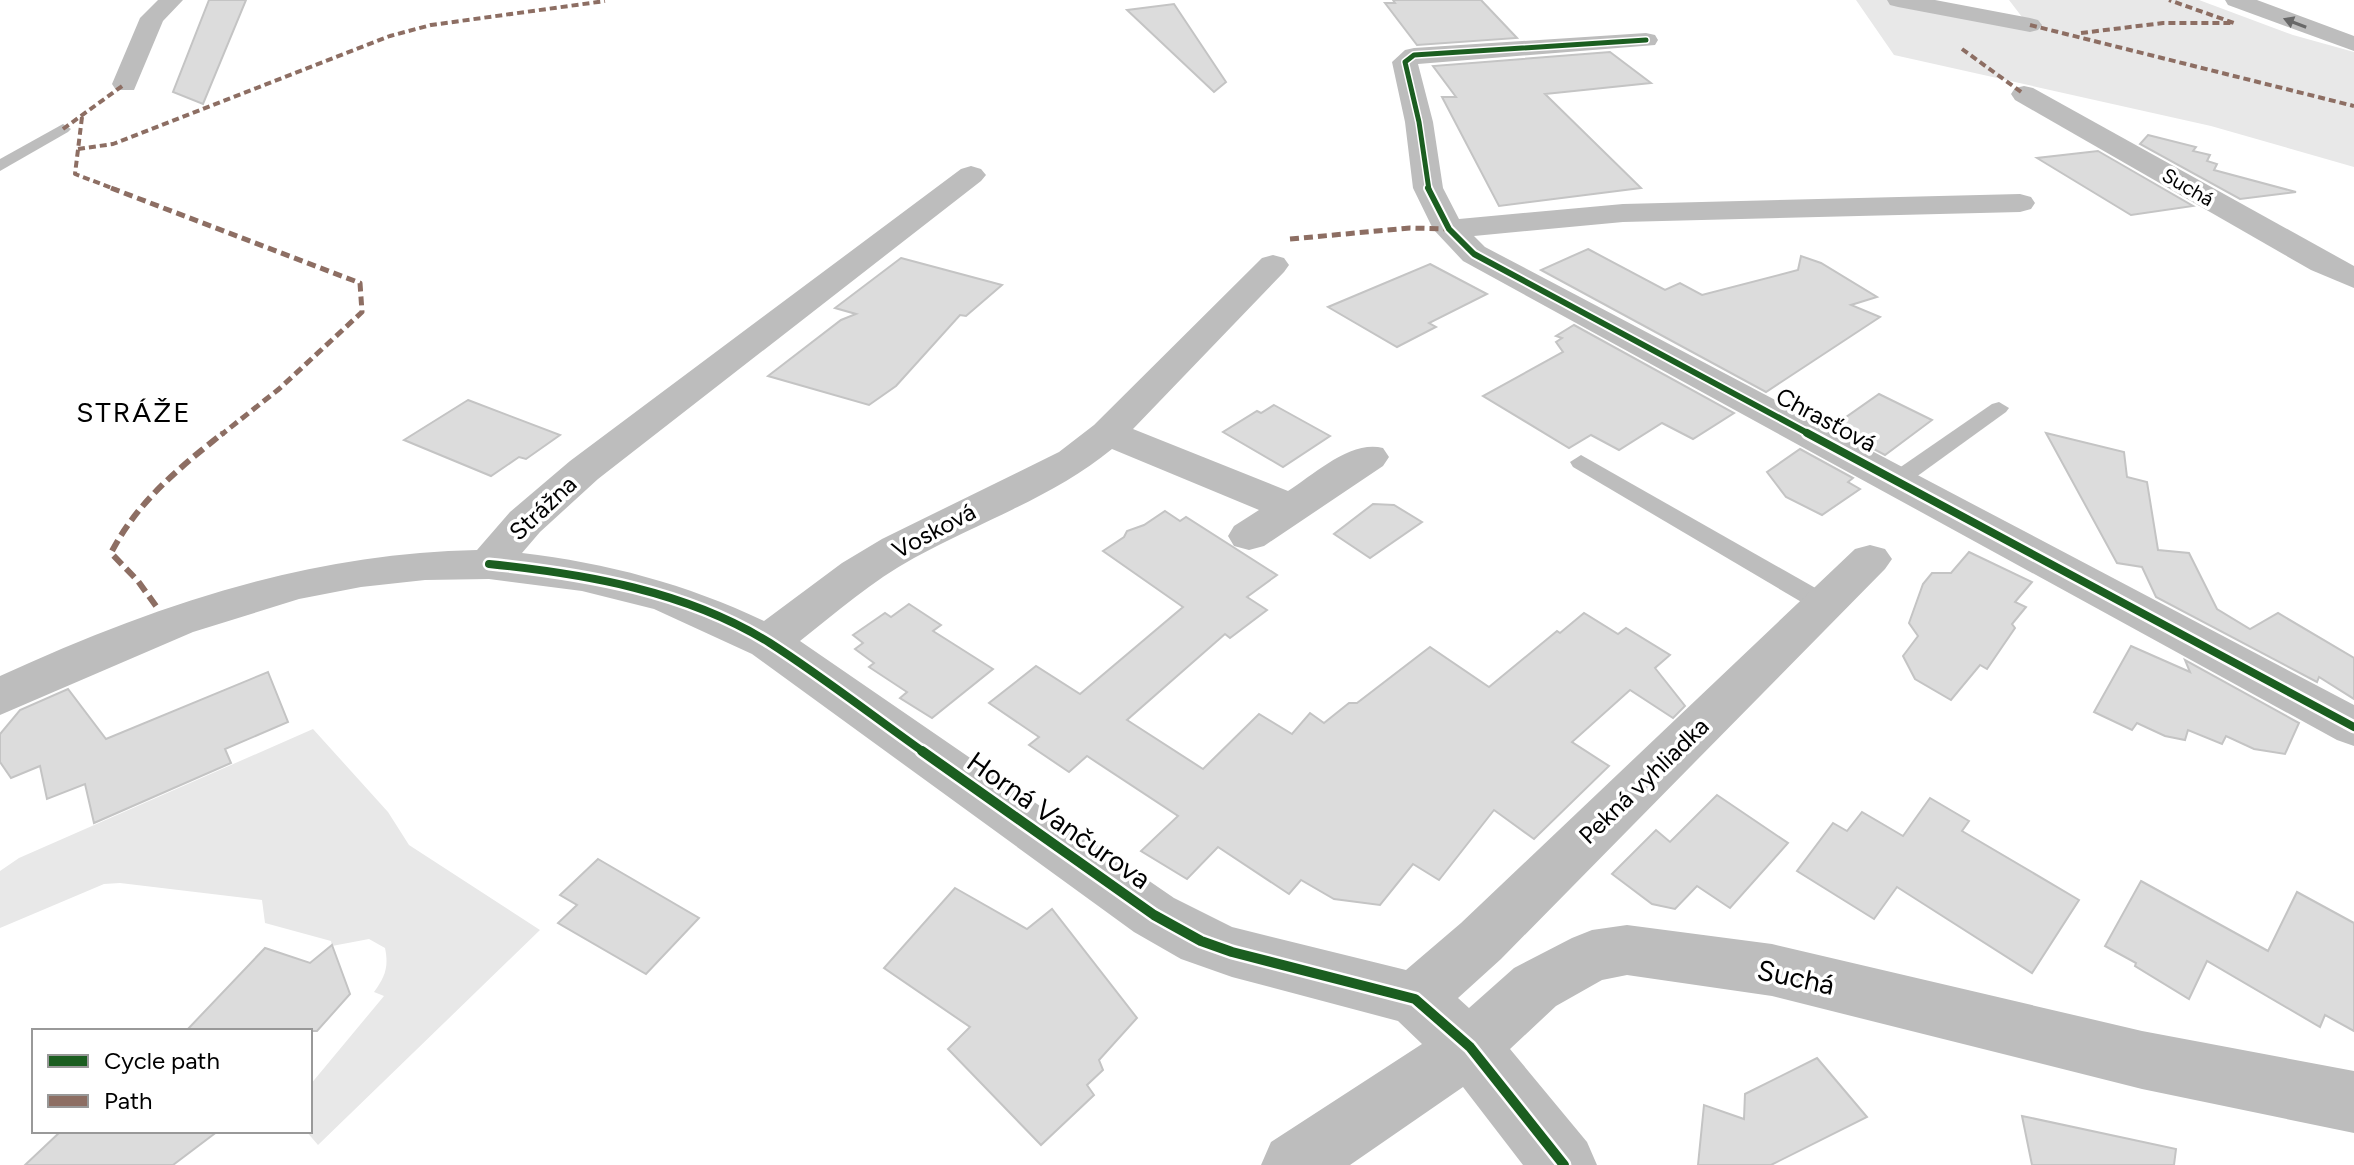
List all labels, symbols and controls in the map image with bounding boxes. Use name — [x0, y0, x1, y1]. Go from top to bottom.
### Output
one-way arrow — [2283, 16, 2307, 28]
street label: Suchá — [2158, 163, 2218, 211]
street label: Chrasťová — [1771, 381, 1881, 458]
district label: STRÁŽE — [76, 395, 192, 429]
street label: Strážna — [503, 469, 582, 546]
street label: Vosková — [887, 497, 980, 565]
street label: Pekná vyhliadka — [1573, 711, 1715, 850]
street label: Horná Vančurova — [961, 744, 1157, 896]
street label: Suchá — [1754, 952, 1838, 1002]
legend — [32, 1029, 312, 1133]
text: Cycle path — [104, 1046, 220, 1075]
text: Path — [104, 1086, 152, 1115]

